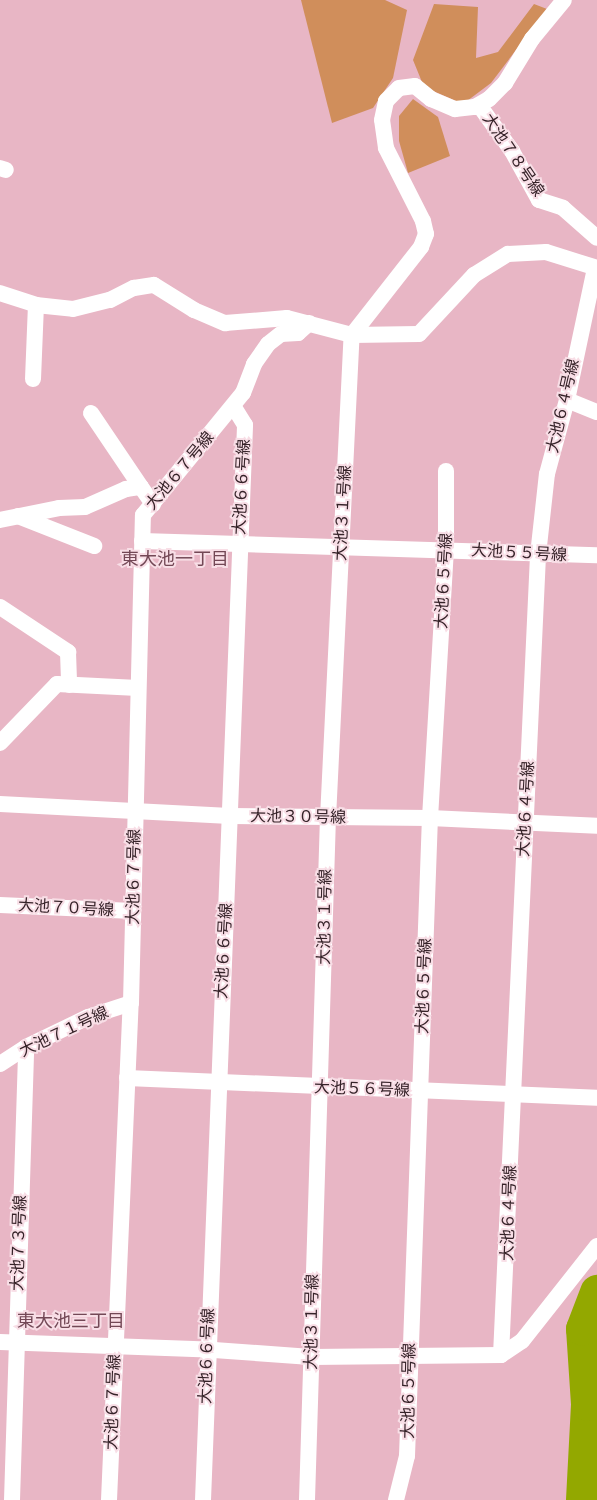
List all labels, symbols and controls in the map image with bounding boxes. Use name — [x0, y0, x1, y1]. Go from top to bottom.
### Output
street label: 大池７８号線 — [478, 110, 548, 200]
street label: 大池６４号線 — [543, 357, 583, 455]
street label: 大池６７号線 — [142, 428, 218, 514]
street label: 大池６６号線 — [230, 439, 254, 535]
street label: 大池３１号線 — [331, 465, 355, 561]
street label: 大池６５号線 — [432, 533, 456, 629]
street label: 大池５５号線 — [471, 541, 567, 565]
district label: 東大池一丁目 — [121, 548, 229, 570]
street label: 大池６４号線 — [514, 761, 538, 857]
street label: 大池３０号線 — [250, 807, 346, 827]
street label: 大池６７号線 — [124, 829, 144, 925]
street label: 大池３１号線 — [315, 869, 335, 965]
street label: 大池７０号線 — [18, 896, 114, 920]
street label: 大池６６号線 — [212, 903, 236, 999]
street label: 大池６５号線 — [413, 938, 435, 1034]
street label: 大池７１号線 — [16, 1003, 112, 1061]
street label: 大池５６号線 — [314, 1078, 410, 1100]
street label: 大池６４号線 — [498, 1165, 520, 1261]
street label: 大池７３号線 — [8, 1195, 30, 1291]
street label: 大池３１号線 — [302, 1274, 322, 1370]
street label: 大池６６号線 — [196, 1308, 218, 1404]
district label: 東大池三丁目 — [17, 1310, 125, 1332]
street label: 大池６５号線 — [399, 1343, 419, 1439]
street label: 大池６７号線 — [102, 1354, 124, 1450]

